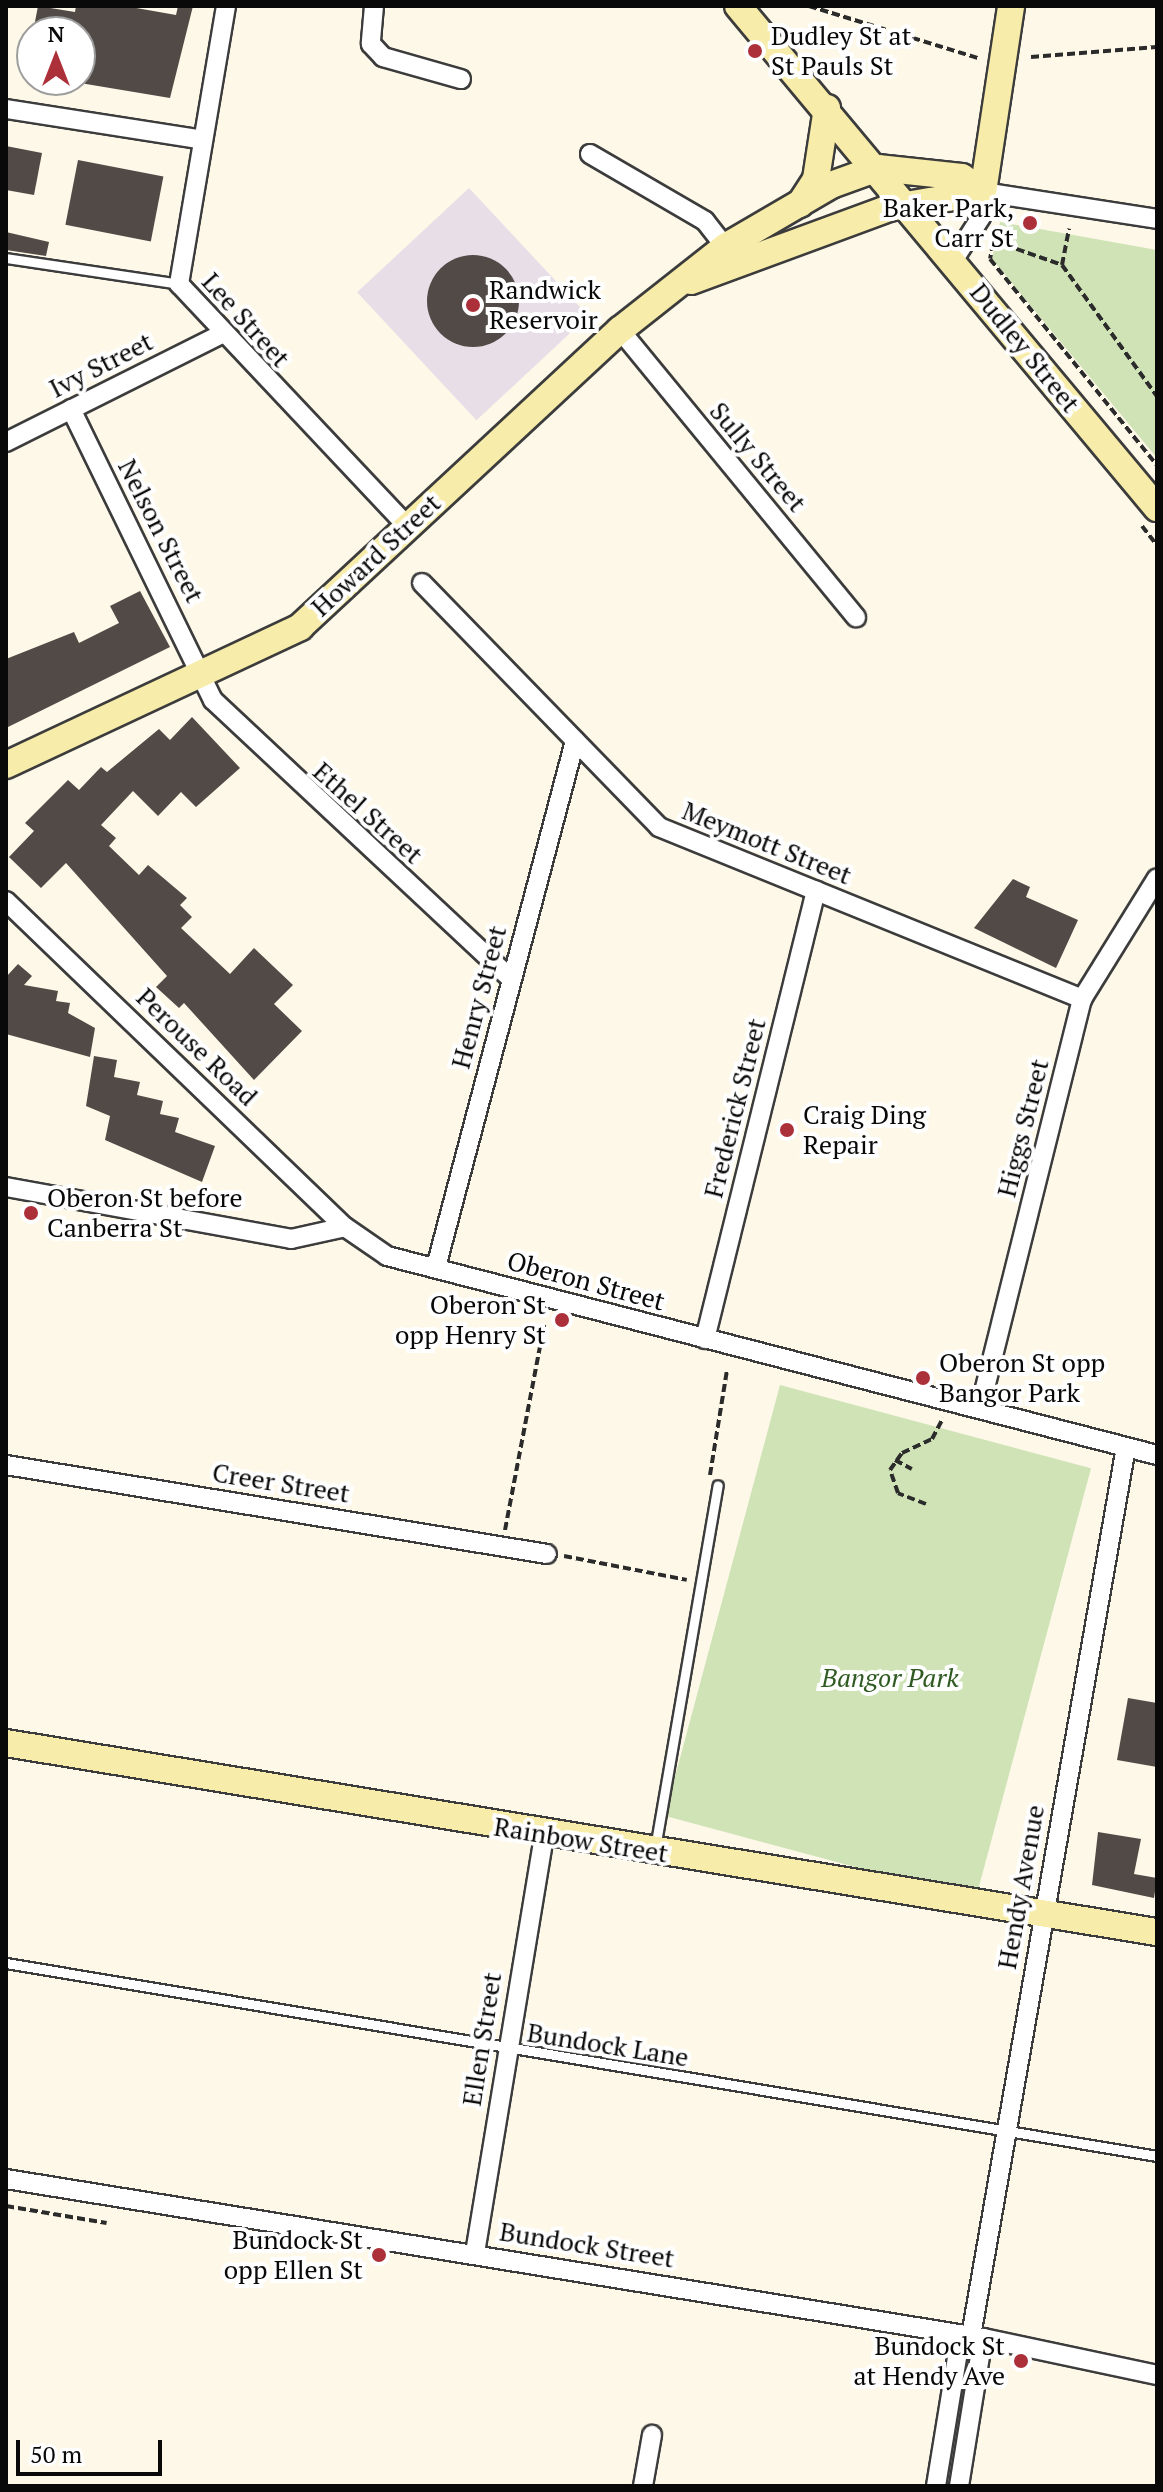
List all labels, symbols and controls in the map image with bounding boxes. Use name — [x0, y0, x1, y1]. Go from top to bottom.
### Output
north arrow — [16, 16, 96, 96]
text: N — [48, 19, 64, 48]
place label: Dudley St at St Pauls St — [771, 20, 911, 82]
marker: Dudley St at St Pauls St — [746, 42, 764, 60]
place label: Baker Park, Carr St — [883, 192, 1014, 254]
marker: Baker Park, Carr St — [1021, 214, 1039, 232]
street label: Lee Street — [196, 266, 296, 374]
place label: Randwick Reservoir — [489, 274, 601, 336]
street label: Dudley Street — [963, 277, 1087, 419]
marker: Randwick Reservoir — [464, 296, 482, 314]
street label: Ivy Street — [44, 326, 158, 404]
street label: Sully Street — [703, 396, 813, 518]
street label: Nelson Street — [112, 454, 210, 608]
street label: Howard Street — [305, 487, 447, 623]
street label: Ethel Street — [307, 756, 429, 870]
street label: Meymott Street — [678, 795, 856, 891]
street label: Henry Street — [445, 922, 513, 1072]
street label: Perouse Road — [130, 982, 264, 1112]
street label: Frederick Street — [698, 1015, 772, 1201]
street label: Higgs Street — [991, 1056, 1055, 1200]
place label: Craig Ding Repair — [803, 1099, 926, 1160]
marker: Craig Ding Repair — [778, 1121, 796, 1139]
place label: Oberon St before Canberra St — [47, 1182, 243, 1244]
marker: Oberon St before Canberra St — [22, 1204, 40, 1222]
street label: Oberon Street — [504, 1245, 668, 1317]
place label: Oberon St opp Henry St — [395, 1289, 546, 1350]
marker: Oberon St opp Henry St — [553, 1311, 571, 1329]
place label: Oberon St opp Bangor Park — [939, 1347, 1105, 1408]
marker: Oberon St opp Bangor Park — [914, 1369, 932, 1387]
street label: Creer Street — [210, 1457, 352, 1509]
park label: Bangor Park — [821, 1662, 959, 1694]
street label: Hendy Avenue — [991, 1802, 1051, 1972]
street label: Rainbow Street — [492, 1811, 670, 1869]
street label: Ellen Street — [456, 1970, 508, 2108]
street label: Bundock Lane — [525, 2017, 691, 2073]
street label: Bundock Street — [497, 2216, 677, 2274]
place label: Bundock St opp Ellen St — [224, 2224, 363, 2286]
marker: Bundock St opp Ellen St — [370, 2246, 388, 2264]
place label: Bundock St at Hendy Ave — [853, 2330, 1005, 2392]
marker: Bundock St at Hendy Ave — [1012, 2352, 1030, 2370]
scale bar — [20, 2424, 166, 2474]
text: 50 m — [30, 2438, 82, 2470]

